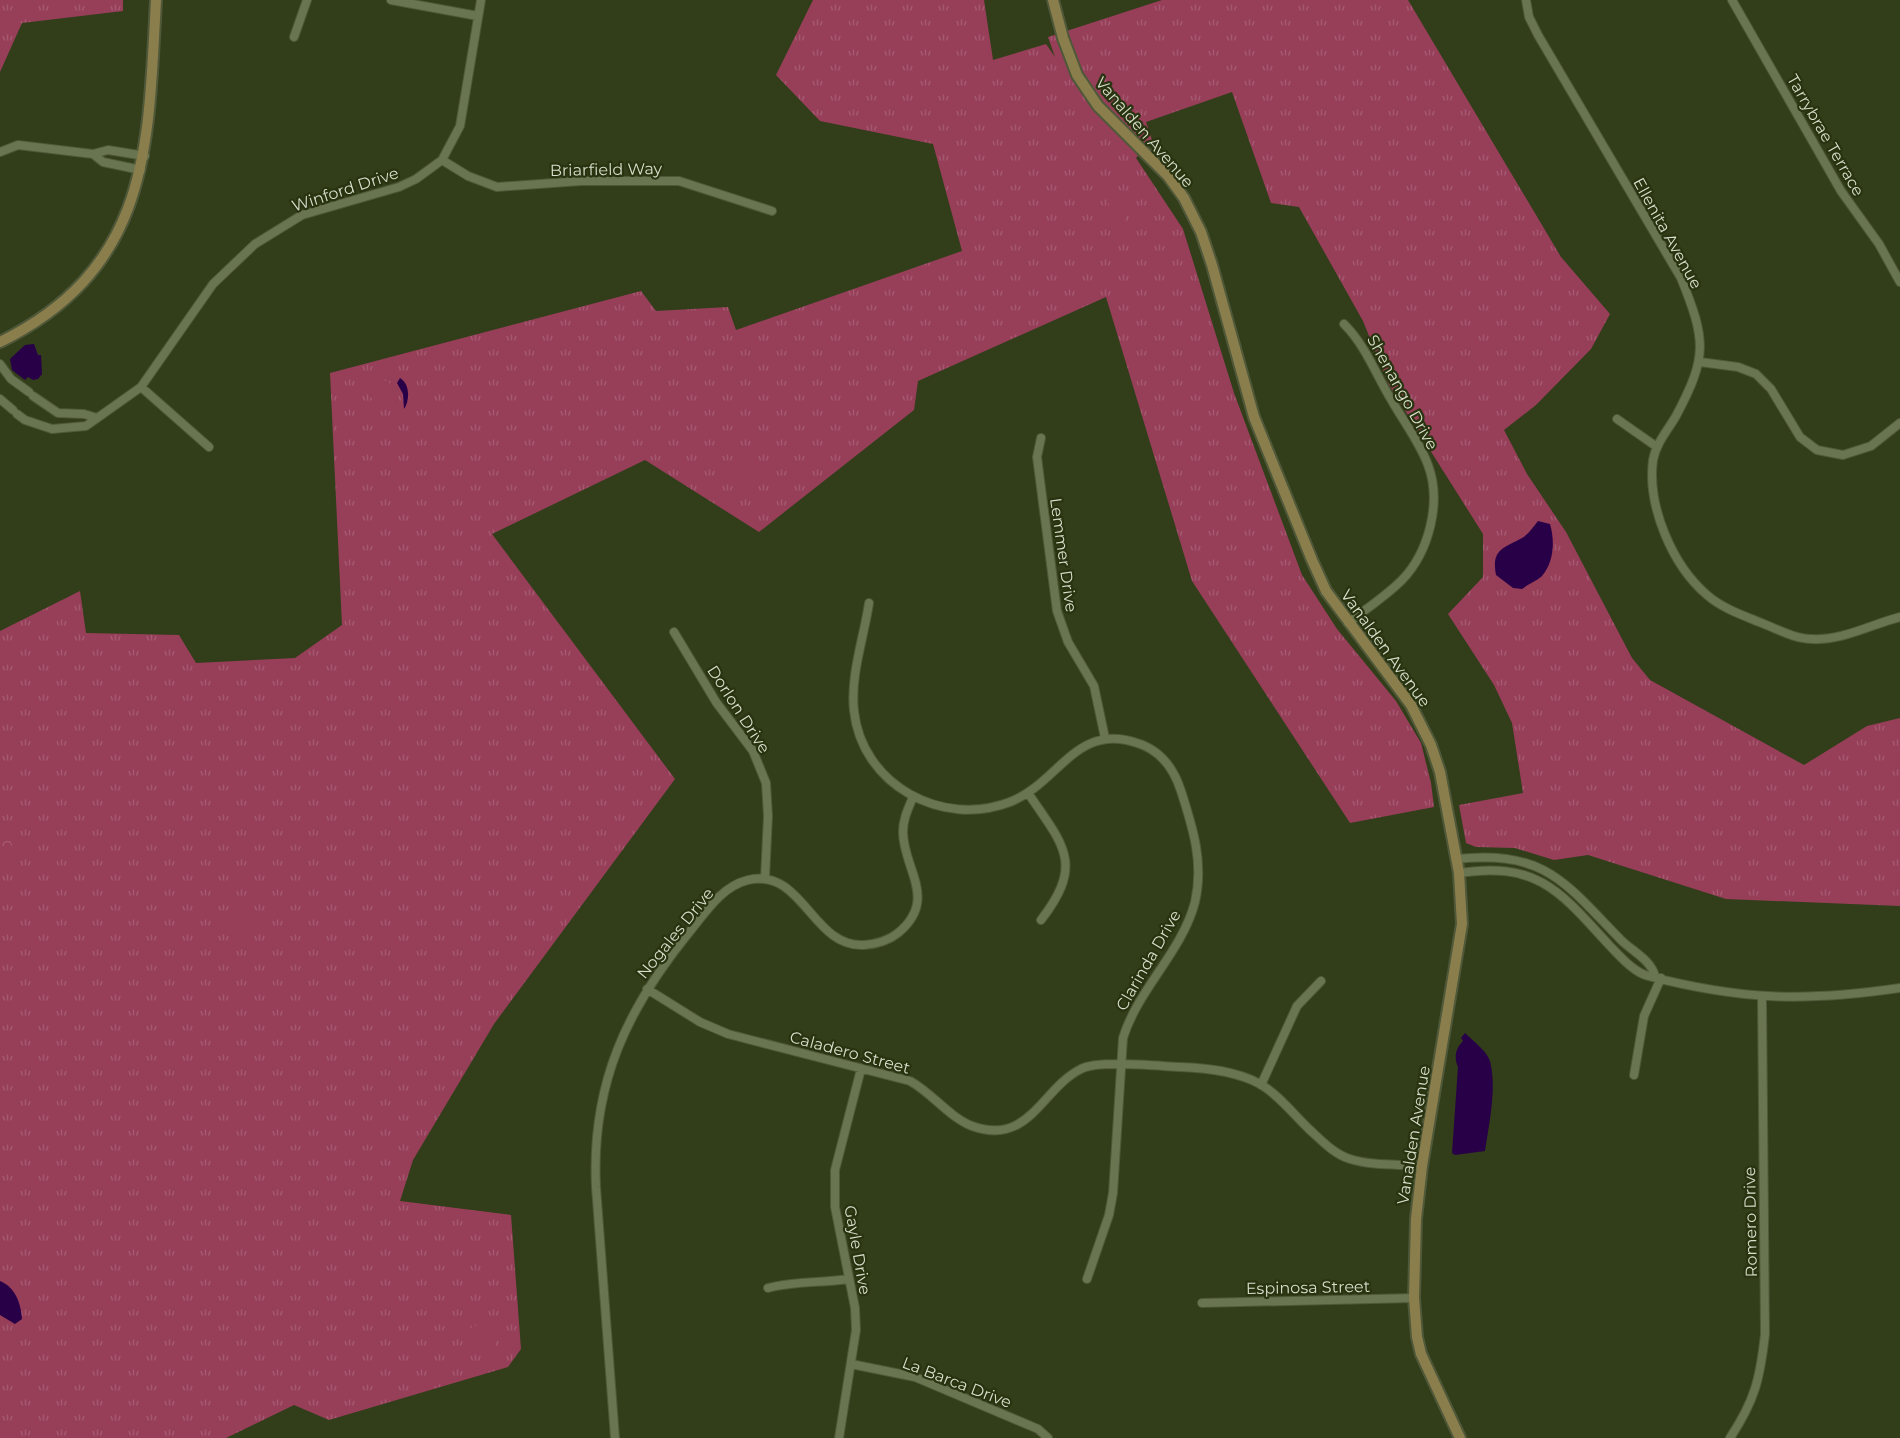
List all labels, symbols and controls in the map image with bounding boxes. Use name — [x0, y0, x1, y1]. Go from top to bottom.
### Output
street label: Tarrybrae Terrace — [1783, 71, 1868, 199]
street label: Vanalden Avenue — [1091, 73, 1198, 191]
street label: Briarfield Way — [550, 159, 663, 180]
street label: Winford Drive — [289, 163, 401, 216]
street label: Ellenita Avenue — [1629, 174, 1706, 292]
street label: Shenango Drive — [1363, 331, 1442, 453]
street label: Lemmer Drive — [1046, 497, 1081, 613]
street label: Vanalden Avenue — [1337, 586, 1434, 711]
street label: Dorlon Drive — [703, 662, 774, 757]
street label: Nogales Drive — [633, 884, 718, 983]
street label: Clarinda Drive — [1112, 907, 1185, 1014]
street label: Caladero Street — [788, 1027, 913, 1078]
street label: Vanalden Avenue — [1393, 1064, 1434, 1206]
street label: Romero Drive — [1740, 1167, 1761, 1277]
street label: Gayle Drive — [840, 1204, 875, 1296]
street label: Espinosa Street — [1246, 1277, 1371, 1298]
street label: La Barca Drive — [900, 1353, 1014, 1412]

